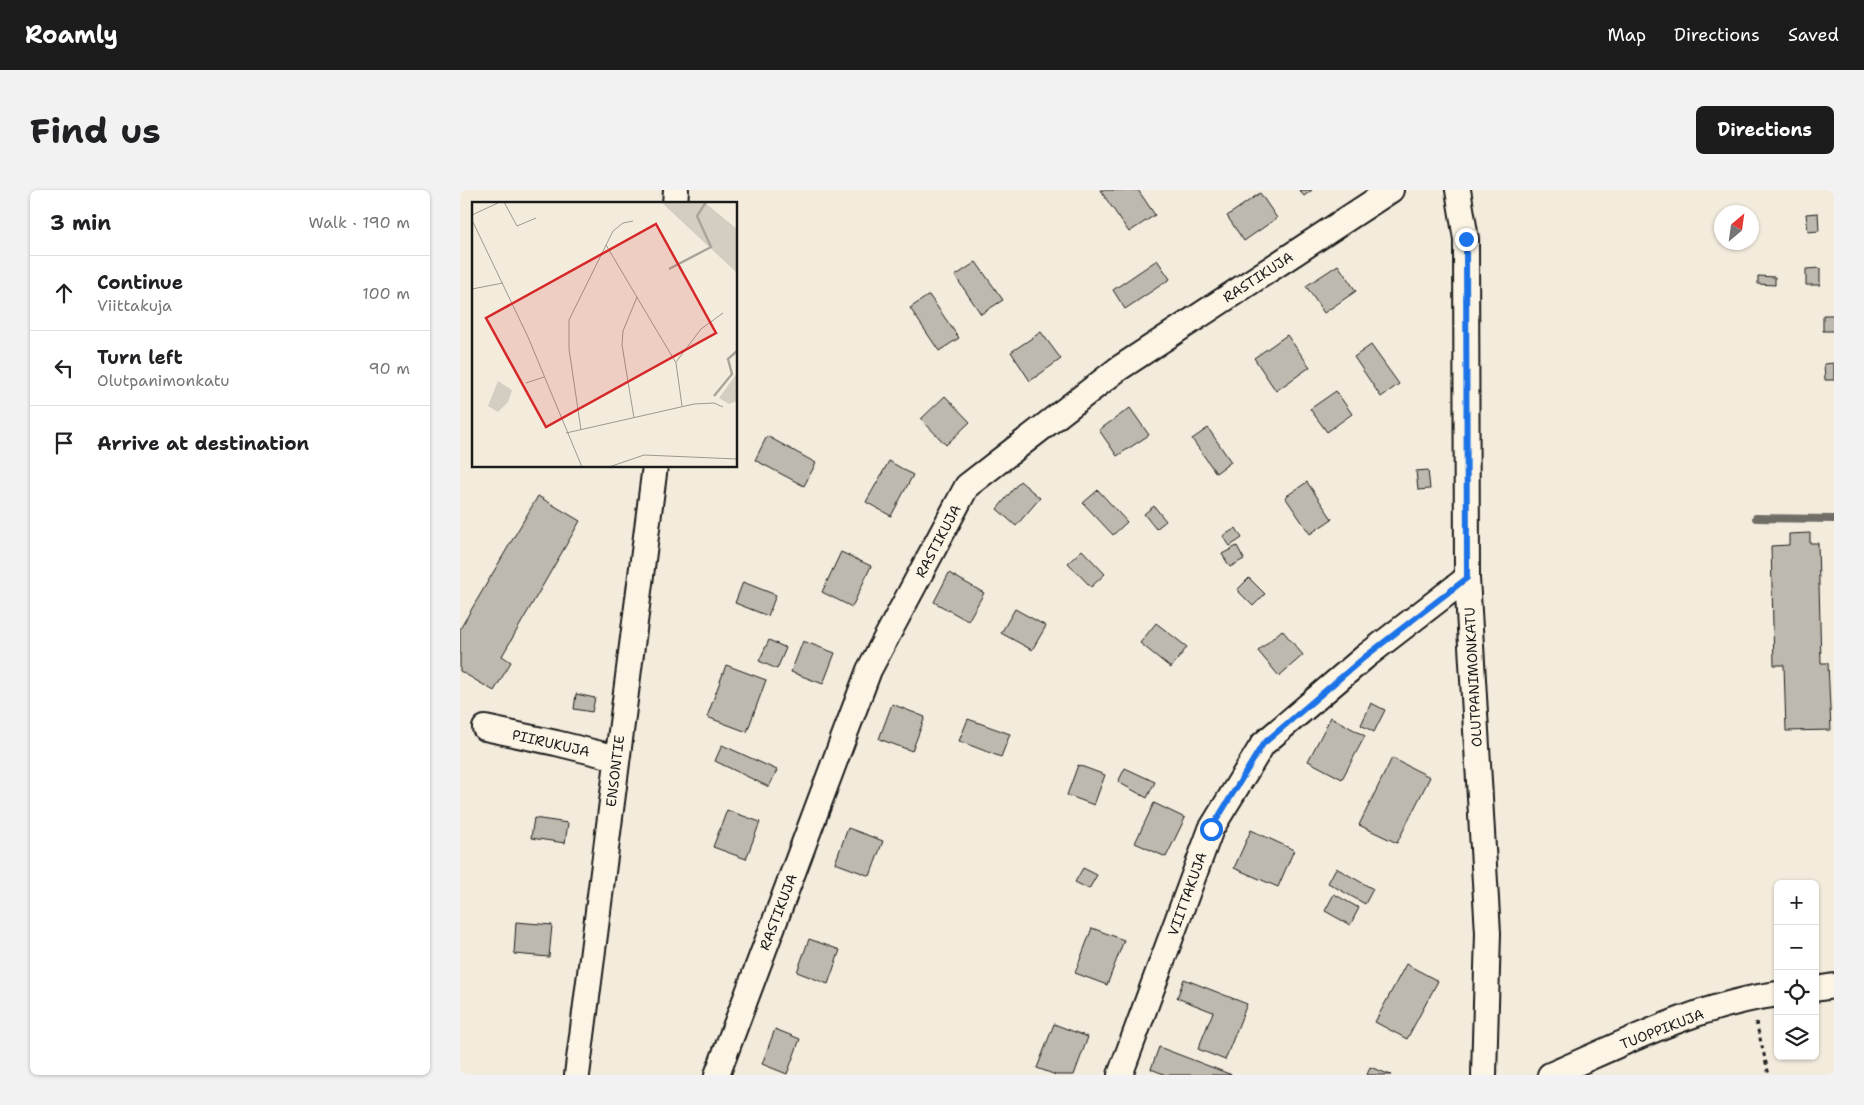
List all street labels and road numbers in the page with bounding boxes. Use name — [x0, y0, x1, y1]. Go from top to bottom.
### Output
street label: RASTIKUJA — [1219, 248, 1297, 306]
street label: RASTIKUJA — [911, 501, 965, 581]
street label: OLUTPANIMONKATU — [1460, 607, 1486, 747]
street label: PIIRUKUJA — [510, 725, 592, 761]
street label: ENSONTIE — [602, 734, 628, 808]
street label: VIITTAKUJA — [1164, 850, 1210, 938]
street label: RASTIKUJA — [755, 871, 801, 953]
street label: TUOPPIKUJA — [1618, 1005, 1706, 1053]

